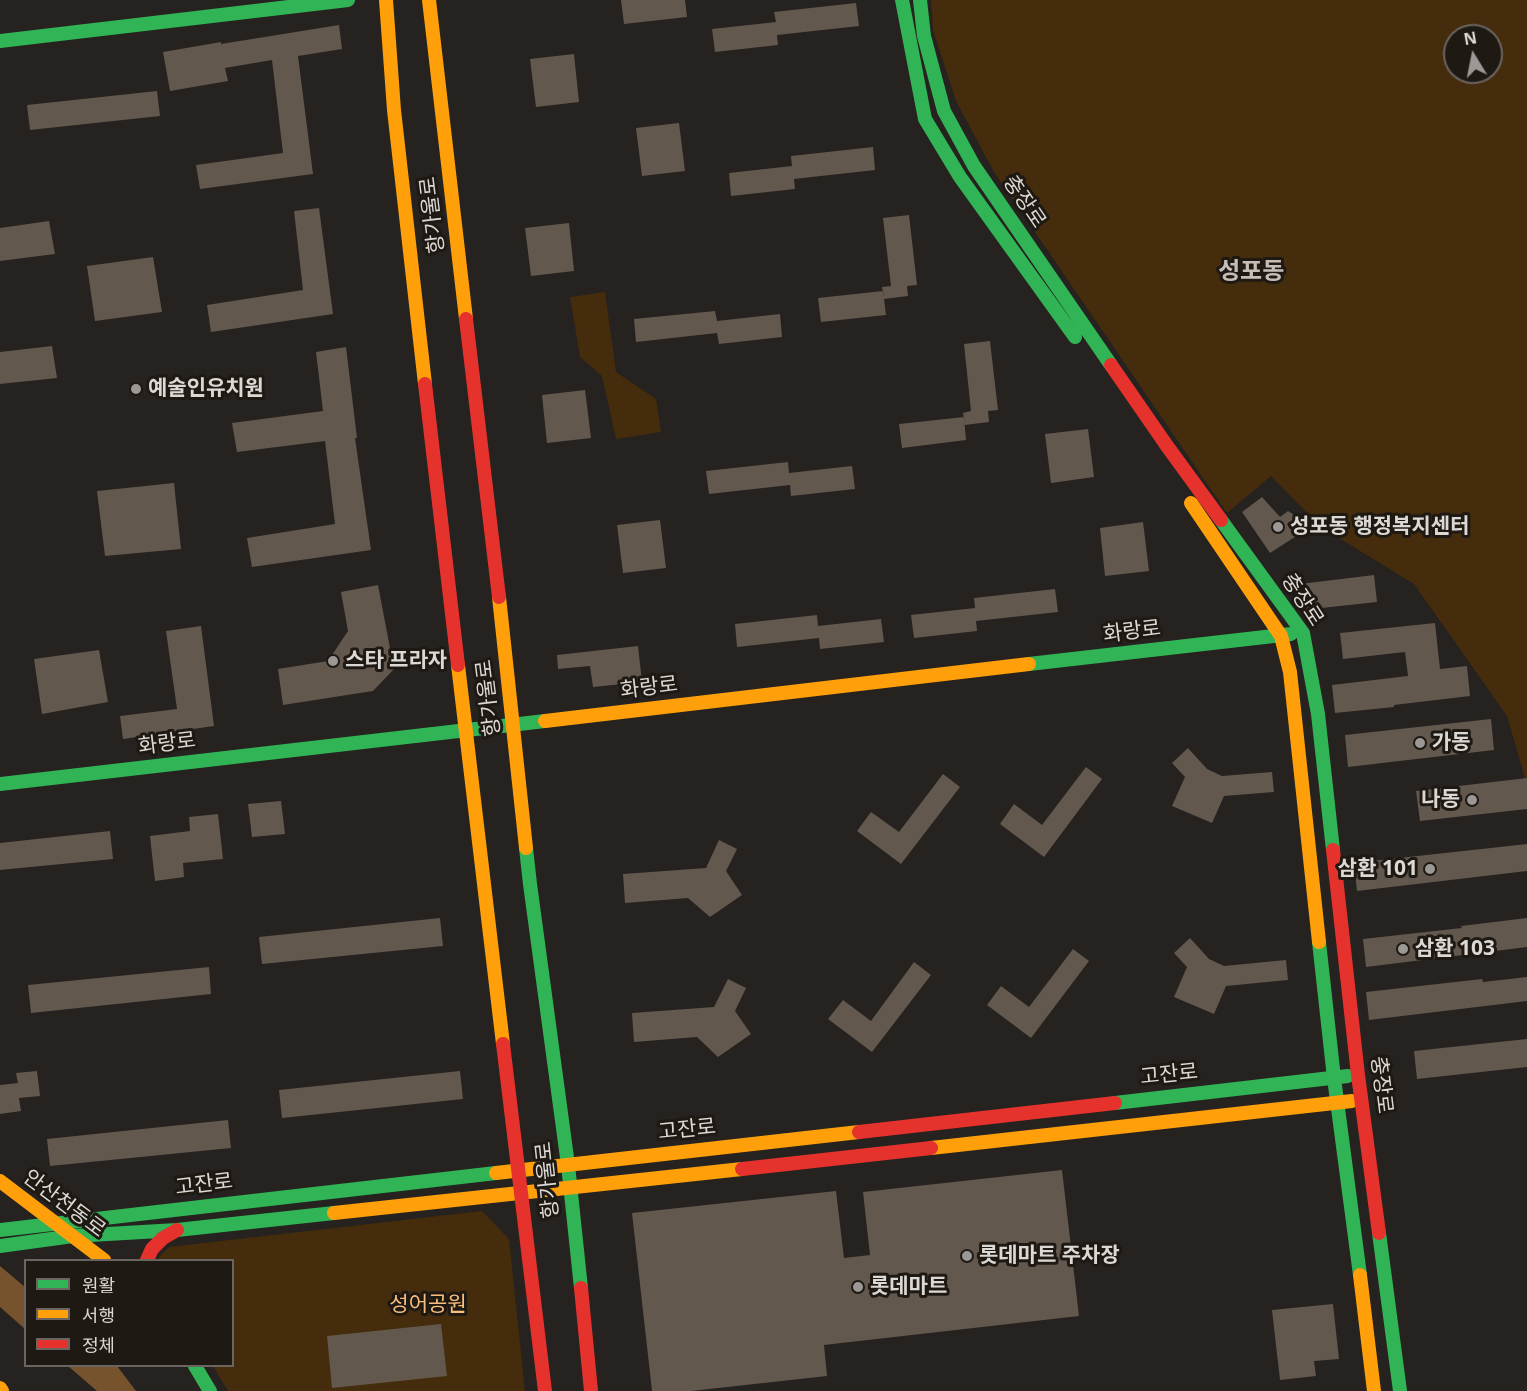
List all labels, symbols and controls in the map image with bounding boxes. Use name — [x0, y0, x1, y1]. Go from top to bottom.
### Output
north arrow — [1443, 24, 1503, 84]
text: N — [1462, 26, 1479, 50]
street label: 충장로 — [997, 171, 1051, 233]
street label: 항가울로 — [416, 175, 450, 255]
district label: 성포동 — [1218, 258, 1284, 286]
place label: 예술인유치원 — [148, 376, 264, 402]
marker: 예술인유치원 — [129, 382, 143, 396]
place label: 성포동 행정복지센터 — [1290, 514, 1469, 540]
marker: 성포동 행정복지센터 — [1271, 520, 1285, 534]
street label: 충장로 — [1276, 569, 1328, 631]
street label: 화랑로 — [1102, 616, 1162, 648]
place label: 스타 프라자 — [345, 648, 447, 674]
marker: 스타 프라자 — [326, 654, 340, 668]
street label: 항가울로 — [472, 658, 506, 738]
street label: 화랑로 — [619, 672, 679, 704]
street label: 화랑로 — [137, 728, 197, 760]
place label: 가동 — [1432, 730, 1471, 756]
marker: 가동 — [1413, 736, 1427, 750]
place label: 나동 — [1421, 787, 1460, 813]
marker: 나동 — [1465, 793, 1479, 807]
place label: 삼환 101 — [1338, 856, 1418, 882]
marker: 삼환 101 — [1423, 862, 1437, 876]
place label: 삼환 103 — [1415, 936, 1495, 962]
marker: 삼환 103 — [1396, 942, 1410, 956]
street label: 충장로 — [1365, 1055, 1397, 1115]
street label: 고잔로 — [1139, 1059, 1199, 1091]
street label: 고잔로 — [657, 1114, 717, 1146]
street label: 항가울로 — [531, 1140, 565, 1220]
street label: 안산천동로 — [18, 1165, 110, 1243]
street label: 고잔로 — [174, 1169, 234, 1201]
place label: 롯데마트 주차장 — [979, 1243, 1120, 1269]
marker: 롯데마트 주차장 — [960, 1249, 974, 1263]
legend — [24, 1259, 234, 1367]
text: 원활 — [82, 1273, 115, 1297]
place label: 롯데마트 — [870, 1274, 947, 1300]
marker: 롯데마트 — [851, 1280, 865, 1294]
park label: 성어공원 — [389, 1292, 467, 1318]
text: 서행 — [82, 1303, 115, 1327]
text: 정체 — [82, 1333, 115, 1357]

